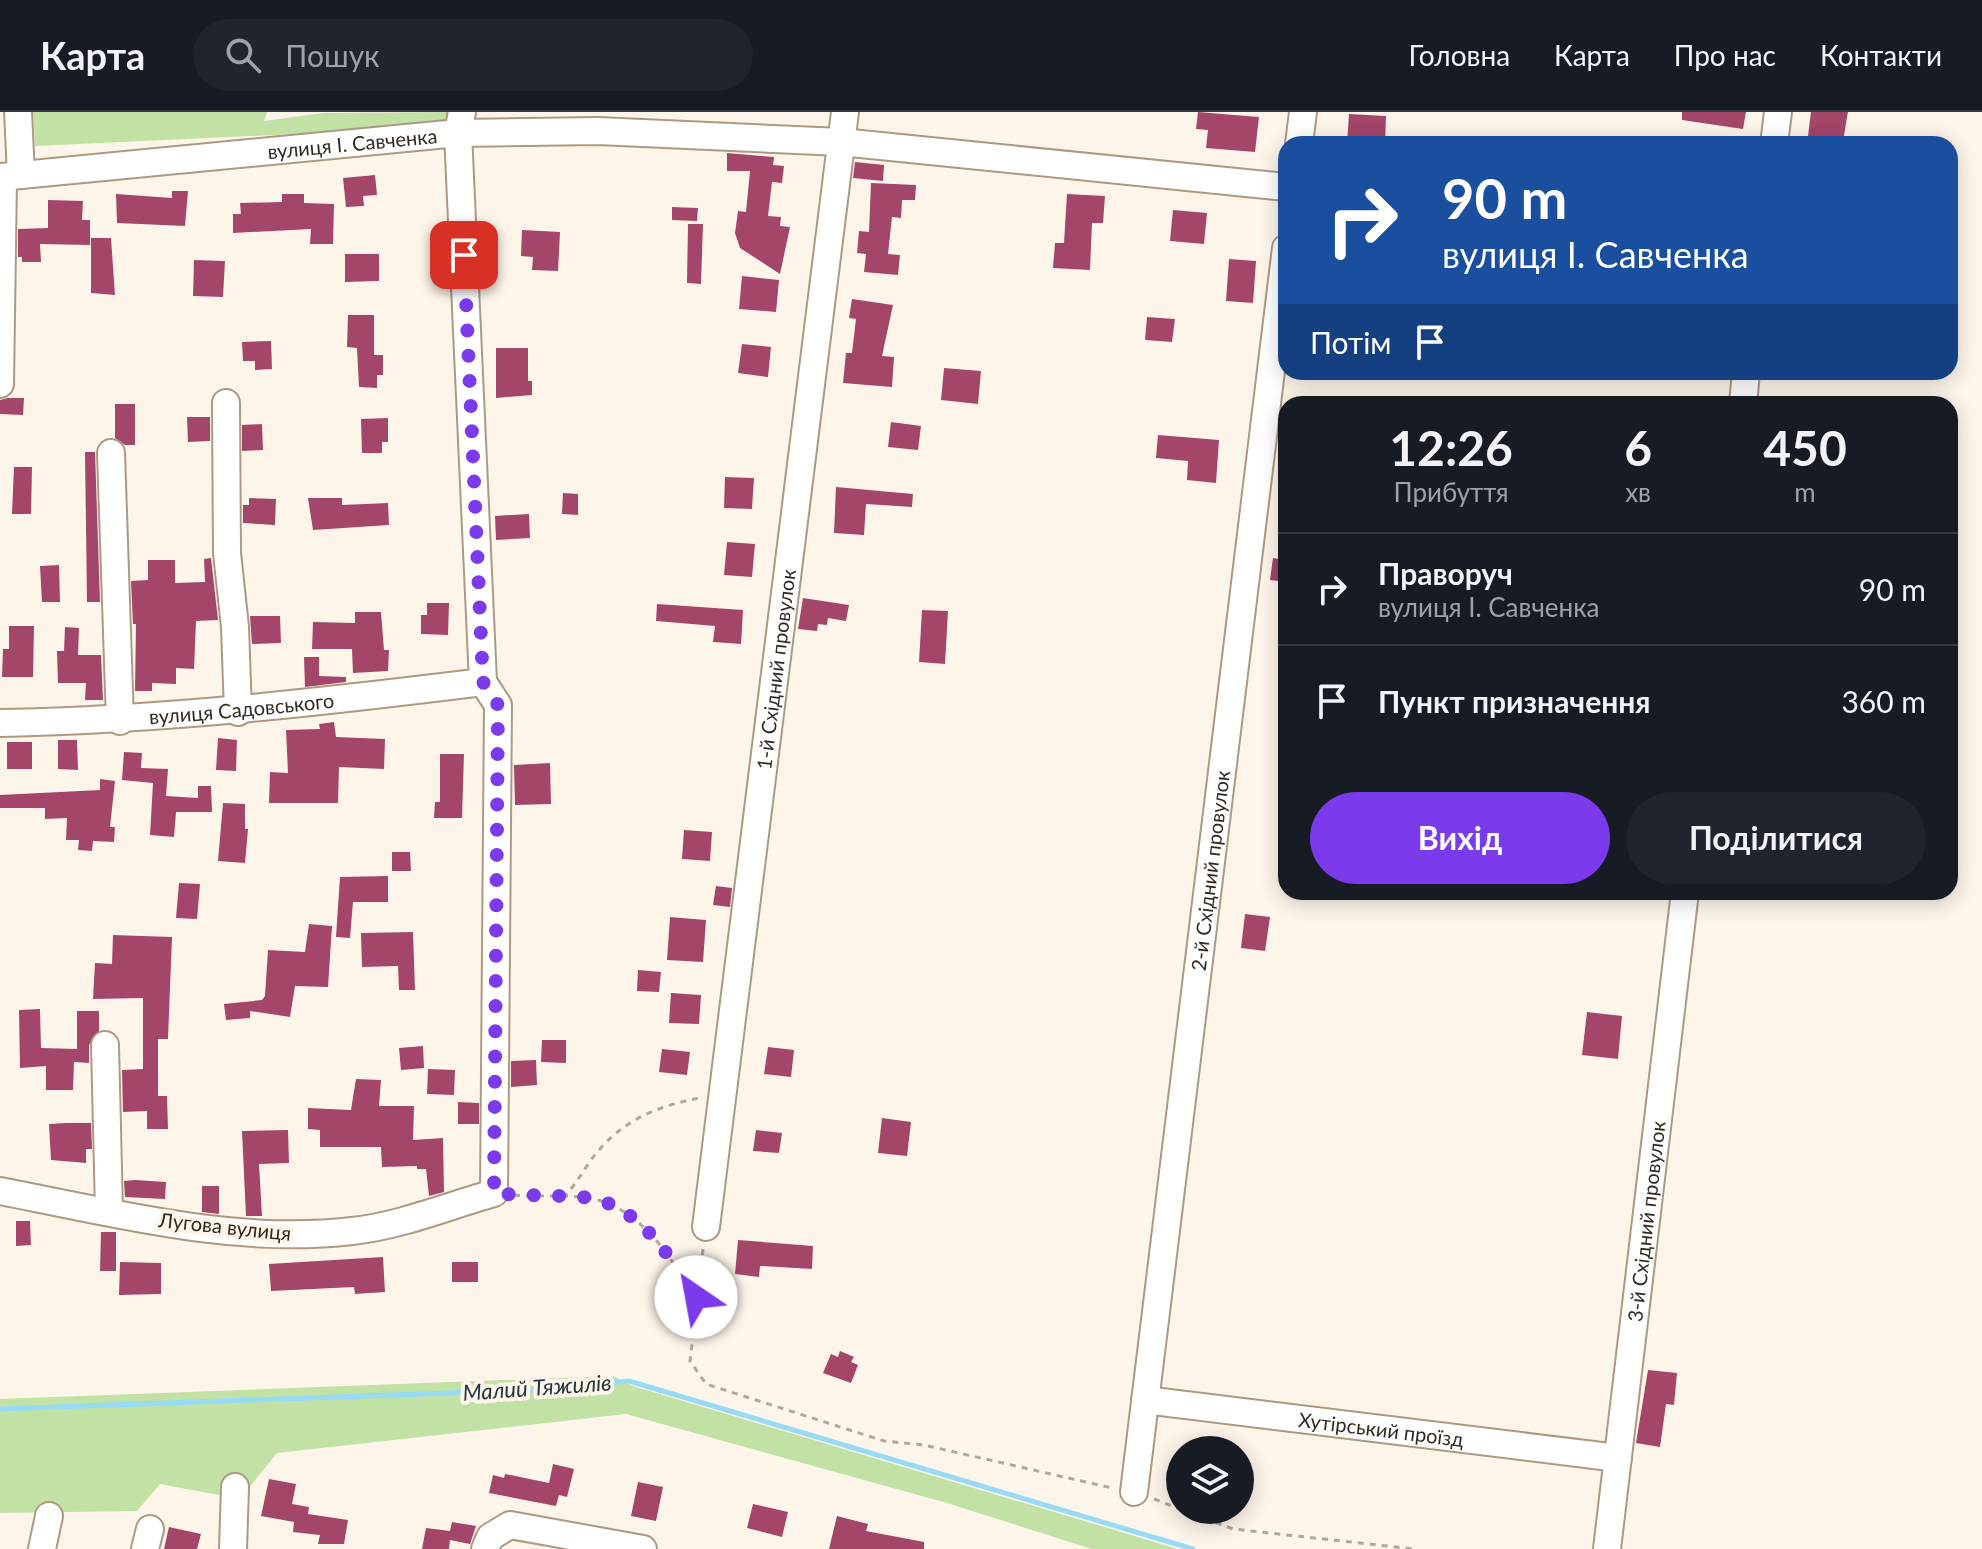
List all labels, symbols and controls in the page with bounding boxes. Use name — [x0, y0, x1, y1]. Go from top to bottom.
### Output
search box — [193, 19, 753, 91]
text: Карта — [40, 32, 145, 78]
icon: search — [221, 33, 265, 77]
text: Пошук — [285, 37, 380, 73]
text: Головна — [1409, 38, 1510, 72]
text: Карта — [1554, 38, 1630, 72]
text: Про нас — [1674, 38, 1776, 72]
text: Контакти — [1820, 38, 1942, 72]
street label: вулиця І. Савченка — [266, 123, 438, 163]
text: 90 m — [1442, 164, 1567, 231]
icon: right — [1310, 168, 1414, 272]
pin — [430, 221, 498, 289]
text: вулиця І. Савченка — [1442, 232, 1749, 276]
icon: arrive — [442, 233, 486, 277]
icon: arrive — [1408, 320, 1452, 364]
text: Потім — [1310, 324, 1392, 360]
text: 12:26 — [1389, 419, 1513, 476]
text: 6 — [1624, 419, 1652, 476]
text: 450 — [1763, 419, 1847, 476]
text: Прибуття — [1394, 476, 1509, 508]
text: хв — [1625, 476, 1651, 508]
text: m — [1794, 476, 1816, 508]
text: Праворуч — [1378, 555, 1513, 591]
street label: 1-й Східний провулок — [751, 567, 800, 771]
icon: right — [1310, 567, 1354, 611]
text: 90 m — [1859, 571, 1926, 607]
text: вулиця І. Савченка — [1378, 591, 1600, 623]
icon: arrive — [1310, 679, 1354, 723]
text: Пункт призначення — [1378, 683, 1651, 719]
text: 360 m — [1841, 683, 1926, 719]
street label: вулиця Садовського — [148, 688, 335, 728]
street label: 2-й Східний провулок — [1186, 768, 1234, 972]
button: Вихід — [1310, 792, 1610, 884]
button: Поділитися — [1626, 792, 1926, 884]
street label: 3-й Східний провулок — [1622, 1119, 1670, 1323]
street label: Лугова вулиця — [157, 1207, 292, 1245]
position arrow — [654, 1255, 738, 1339]
water label: Малий Тяжилів — [462, 1368, 612, 1406]
street label: Хутірський проїзд — [1297, 1407, 1465, 1451]
map controls — [1166, 1436, 1254, 1524]
button: layers — [1166, 1436, 1254, 1524]

